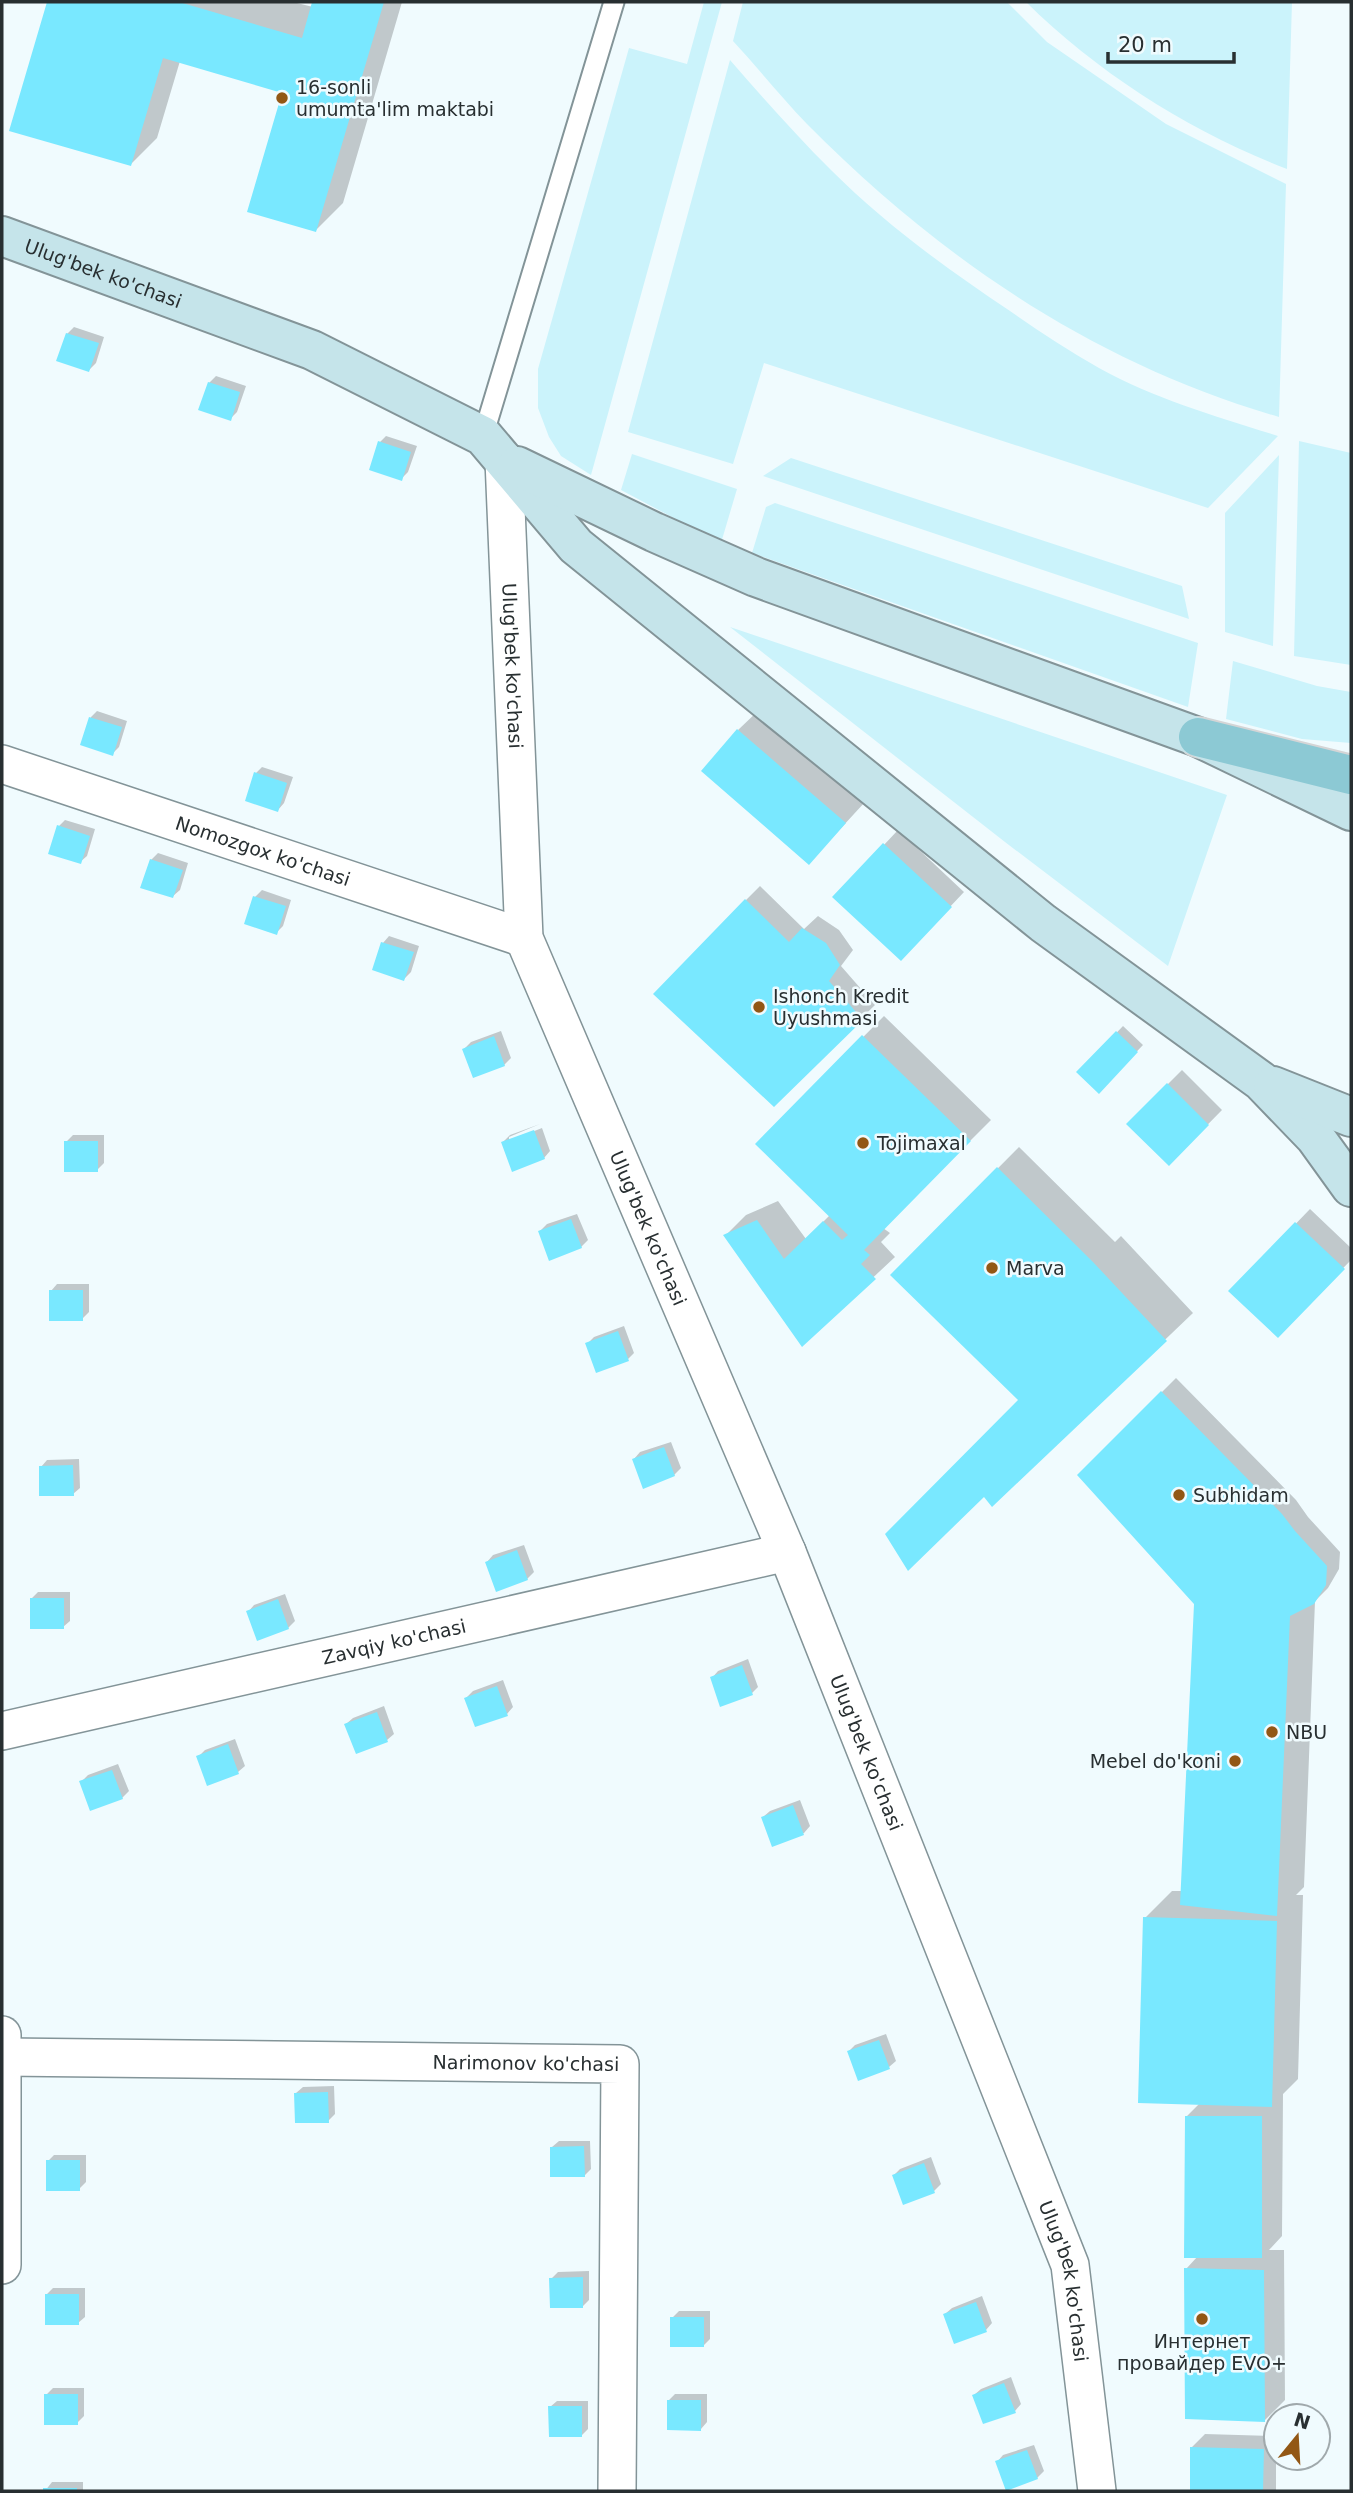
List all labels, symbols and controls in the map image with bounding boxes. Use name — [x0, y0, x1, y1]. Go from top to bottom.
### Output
scale bar — [1108, 21, 1234, 65]
text: 20 m — [1118, 33, 1172, 57]
place label: 16-sonli umumta'lim maktabi — [296, 76, 494, 120]
marker: 16-sonli umumta'lim maktabi — [274, 90, 290, 106]
street label: Ulug'bek ko'chasi — [22, 234, 185, 312]
street label: Ulug'bek ko'chasi — [498, 582, 527, 749]
street label: Nomozgox ko'chasi — [173, 812, 353, 890]
place label: Ishonch Kredit Uyushmasi — [773, 985, 909, 1029]
marker: Ishonch Kredit Uyushmasi — [751, 999, 767, 1015]
place label: Tojimaxal — [876, 1132, 966, 1154]
marker: Tojimaxal — [855, 1135, 871, 1151]
street label: Ulug'bek ko'chasi — [605, 1148, 691, 1309]
place label: Marva — [1006, 1257, 1065, 1279]
marker: Marva — [984, 1260, 1000, 1276]
place label: Subhidam — [1193, 1484, 1289, 1506]
marker: Subhidam — [1171, 1487, 1187, 1503]
street label: Zavqiy ko'chasi — [320, 1615, 468, 1669]
street label: Ulug'bek ko'chasi — [826, 1671, 907, 1834]
place label: NBU — [1286, 1721, 1327, 1743]
marker: NBU — [1264, 1724, 1280, 1740]
place label: Mebel do'koni — [1090, 1750, 1221, 1772]
marker: Mebel do'koni — [1227, 1753, 1243, 1769]
street label: Narimonov ko'chasi — [433, 2051, 619, 2075]
street label: Ulug'bek ko'chasi — [1035, 2197, 1092, 2363]
marker: Интернет провайдер EVO+ — [1194, 2311, 1210, 2327]
place label: Интернет провайдер EVO+ — [1117, 2330, 1287, 2374]
north arrow — [1262, 2402, 1332, 2472]
text: N — [1291, 2408, 1313, 2434]

